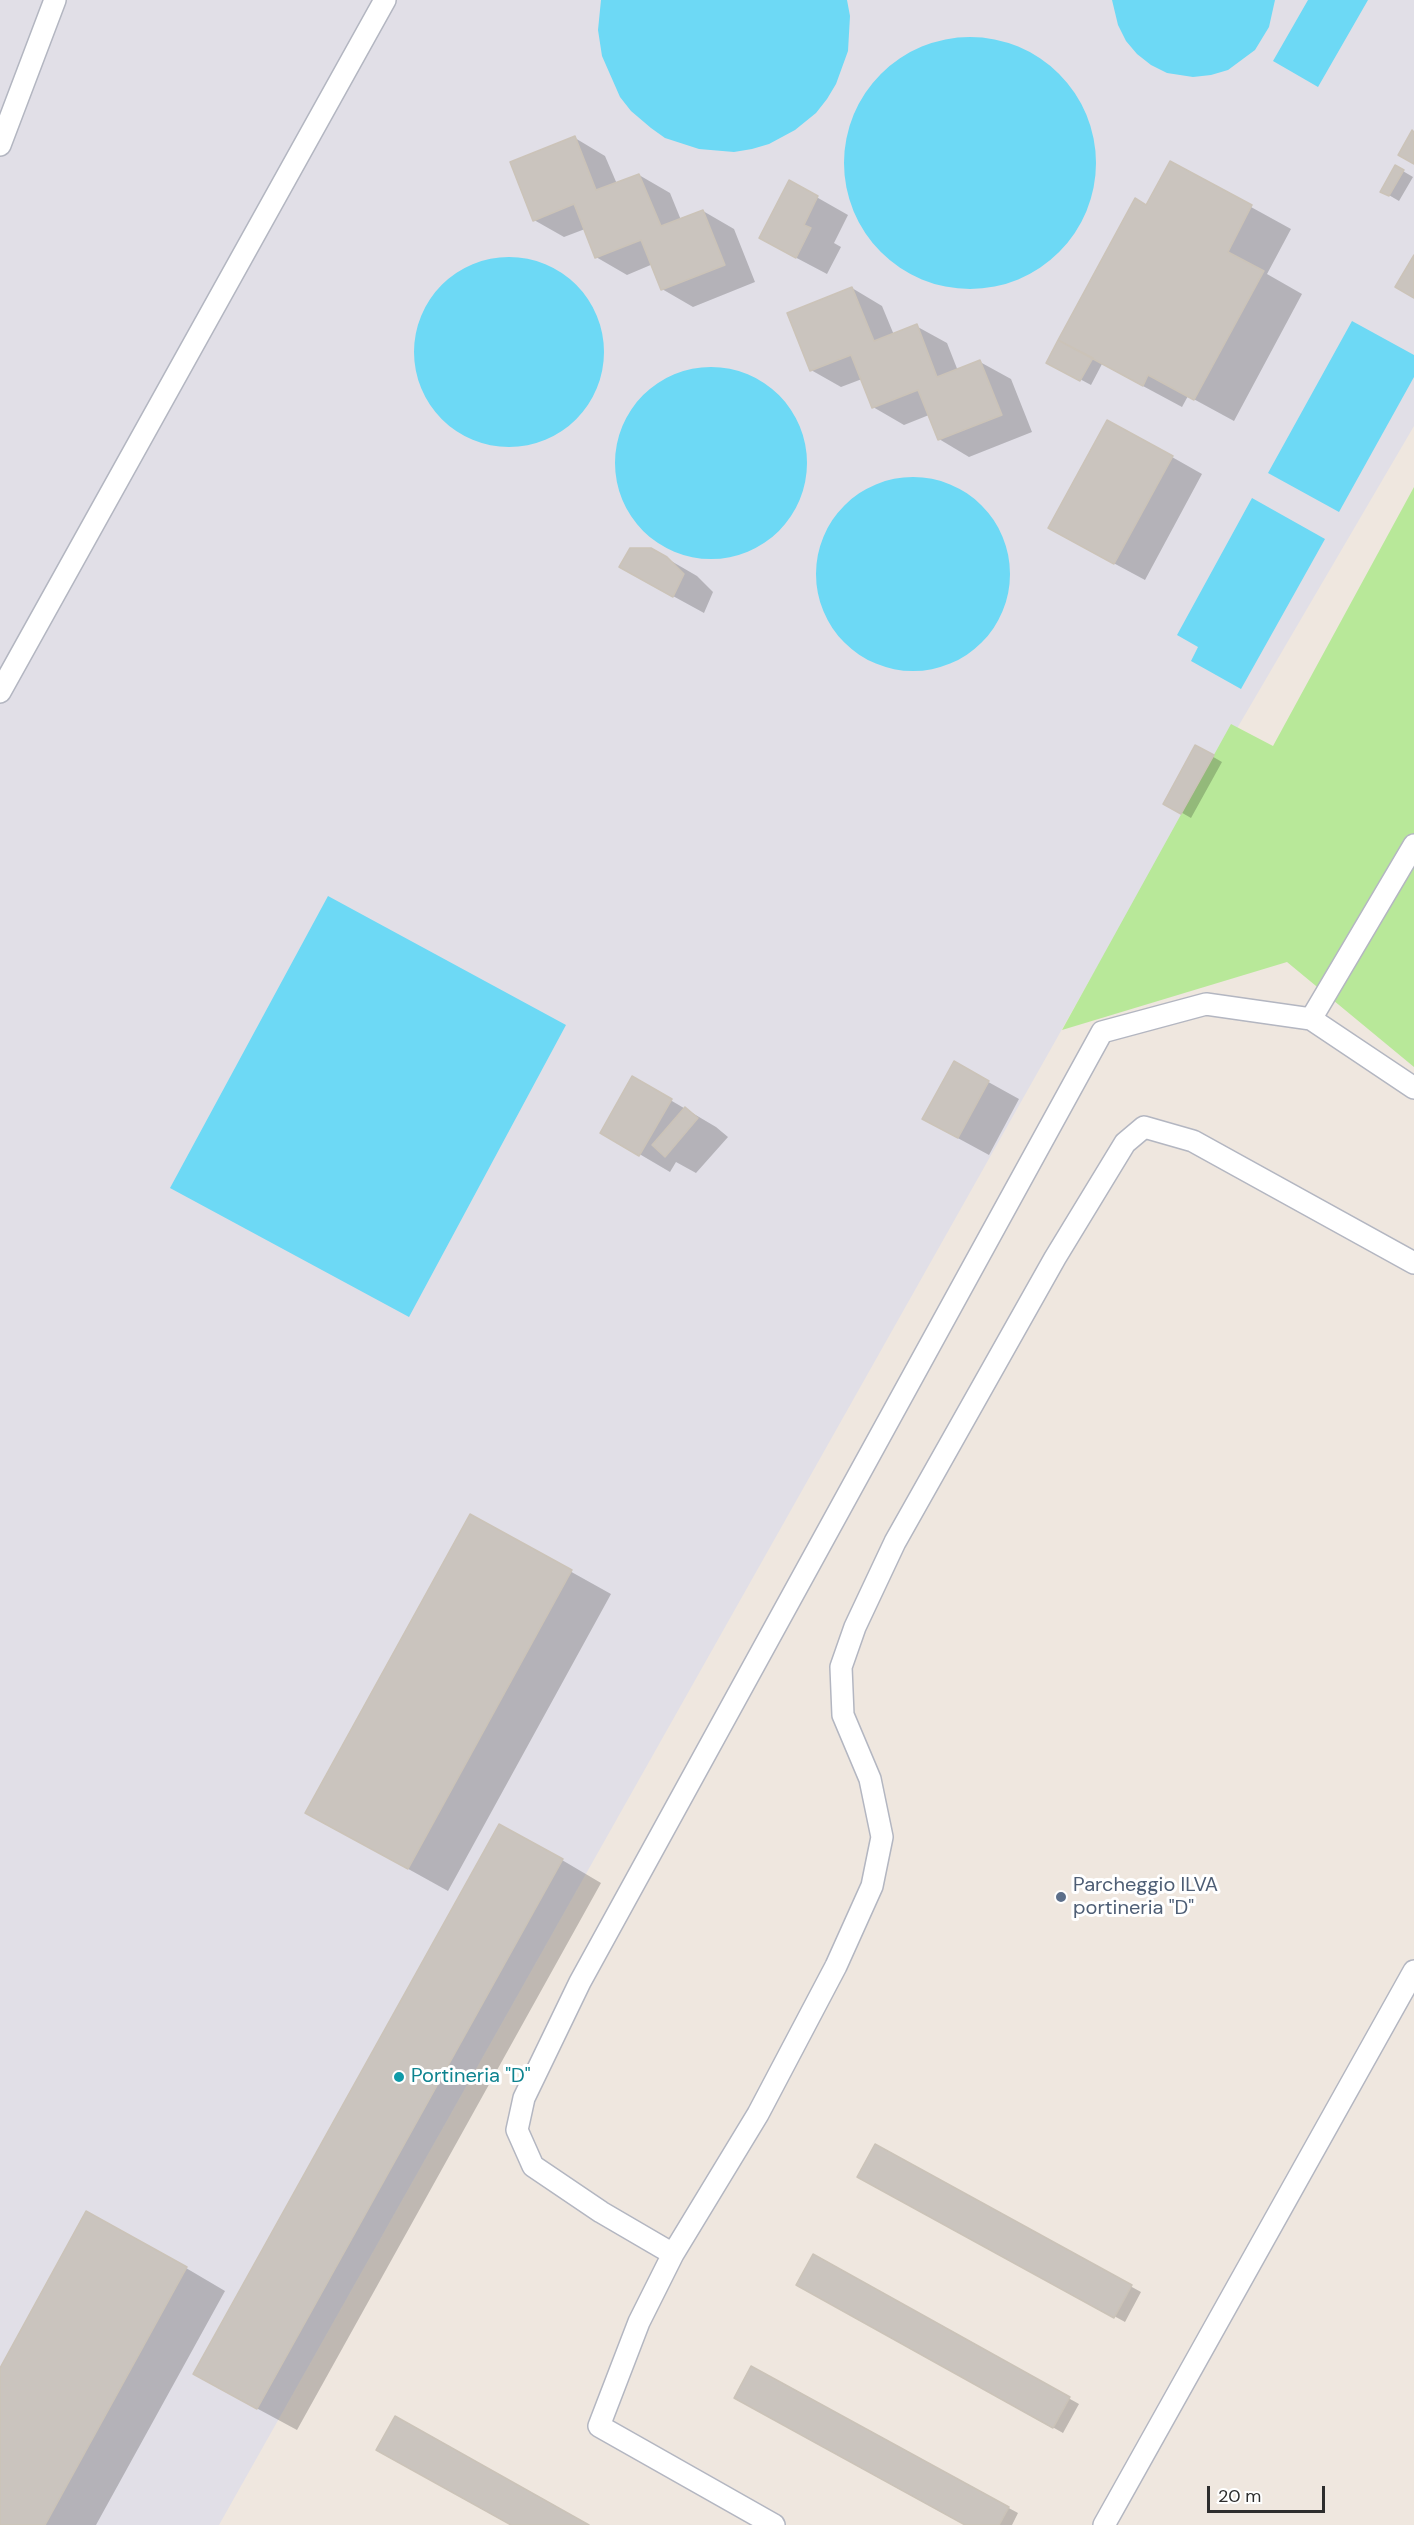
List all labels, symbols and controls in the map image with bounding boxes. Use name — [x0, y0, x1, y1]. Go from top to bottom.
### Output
place label: Parcheggio ILVA portineria "D" — [1073, 1874, 1218, 1921]
marker: Parcheggio ILVA portineria "D" — [1054, 1890, 1068, 1904]
place label: Portineria "D" — [411, 2065, 531, 2089]
marker: Portineria "D" — [392, 2070, 406, 2084]
scale bar — [1210, 2474, 1328, 2512]
text: 20 m — [1218, 2484, 1261, 2508]

